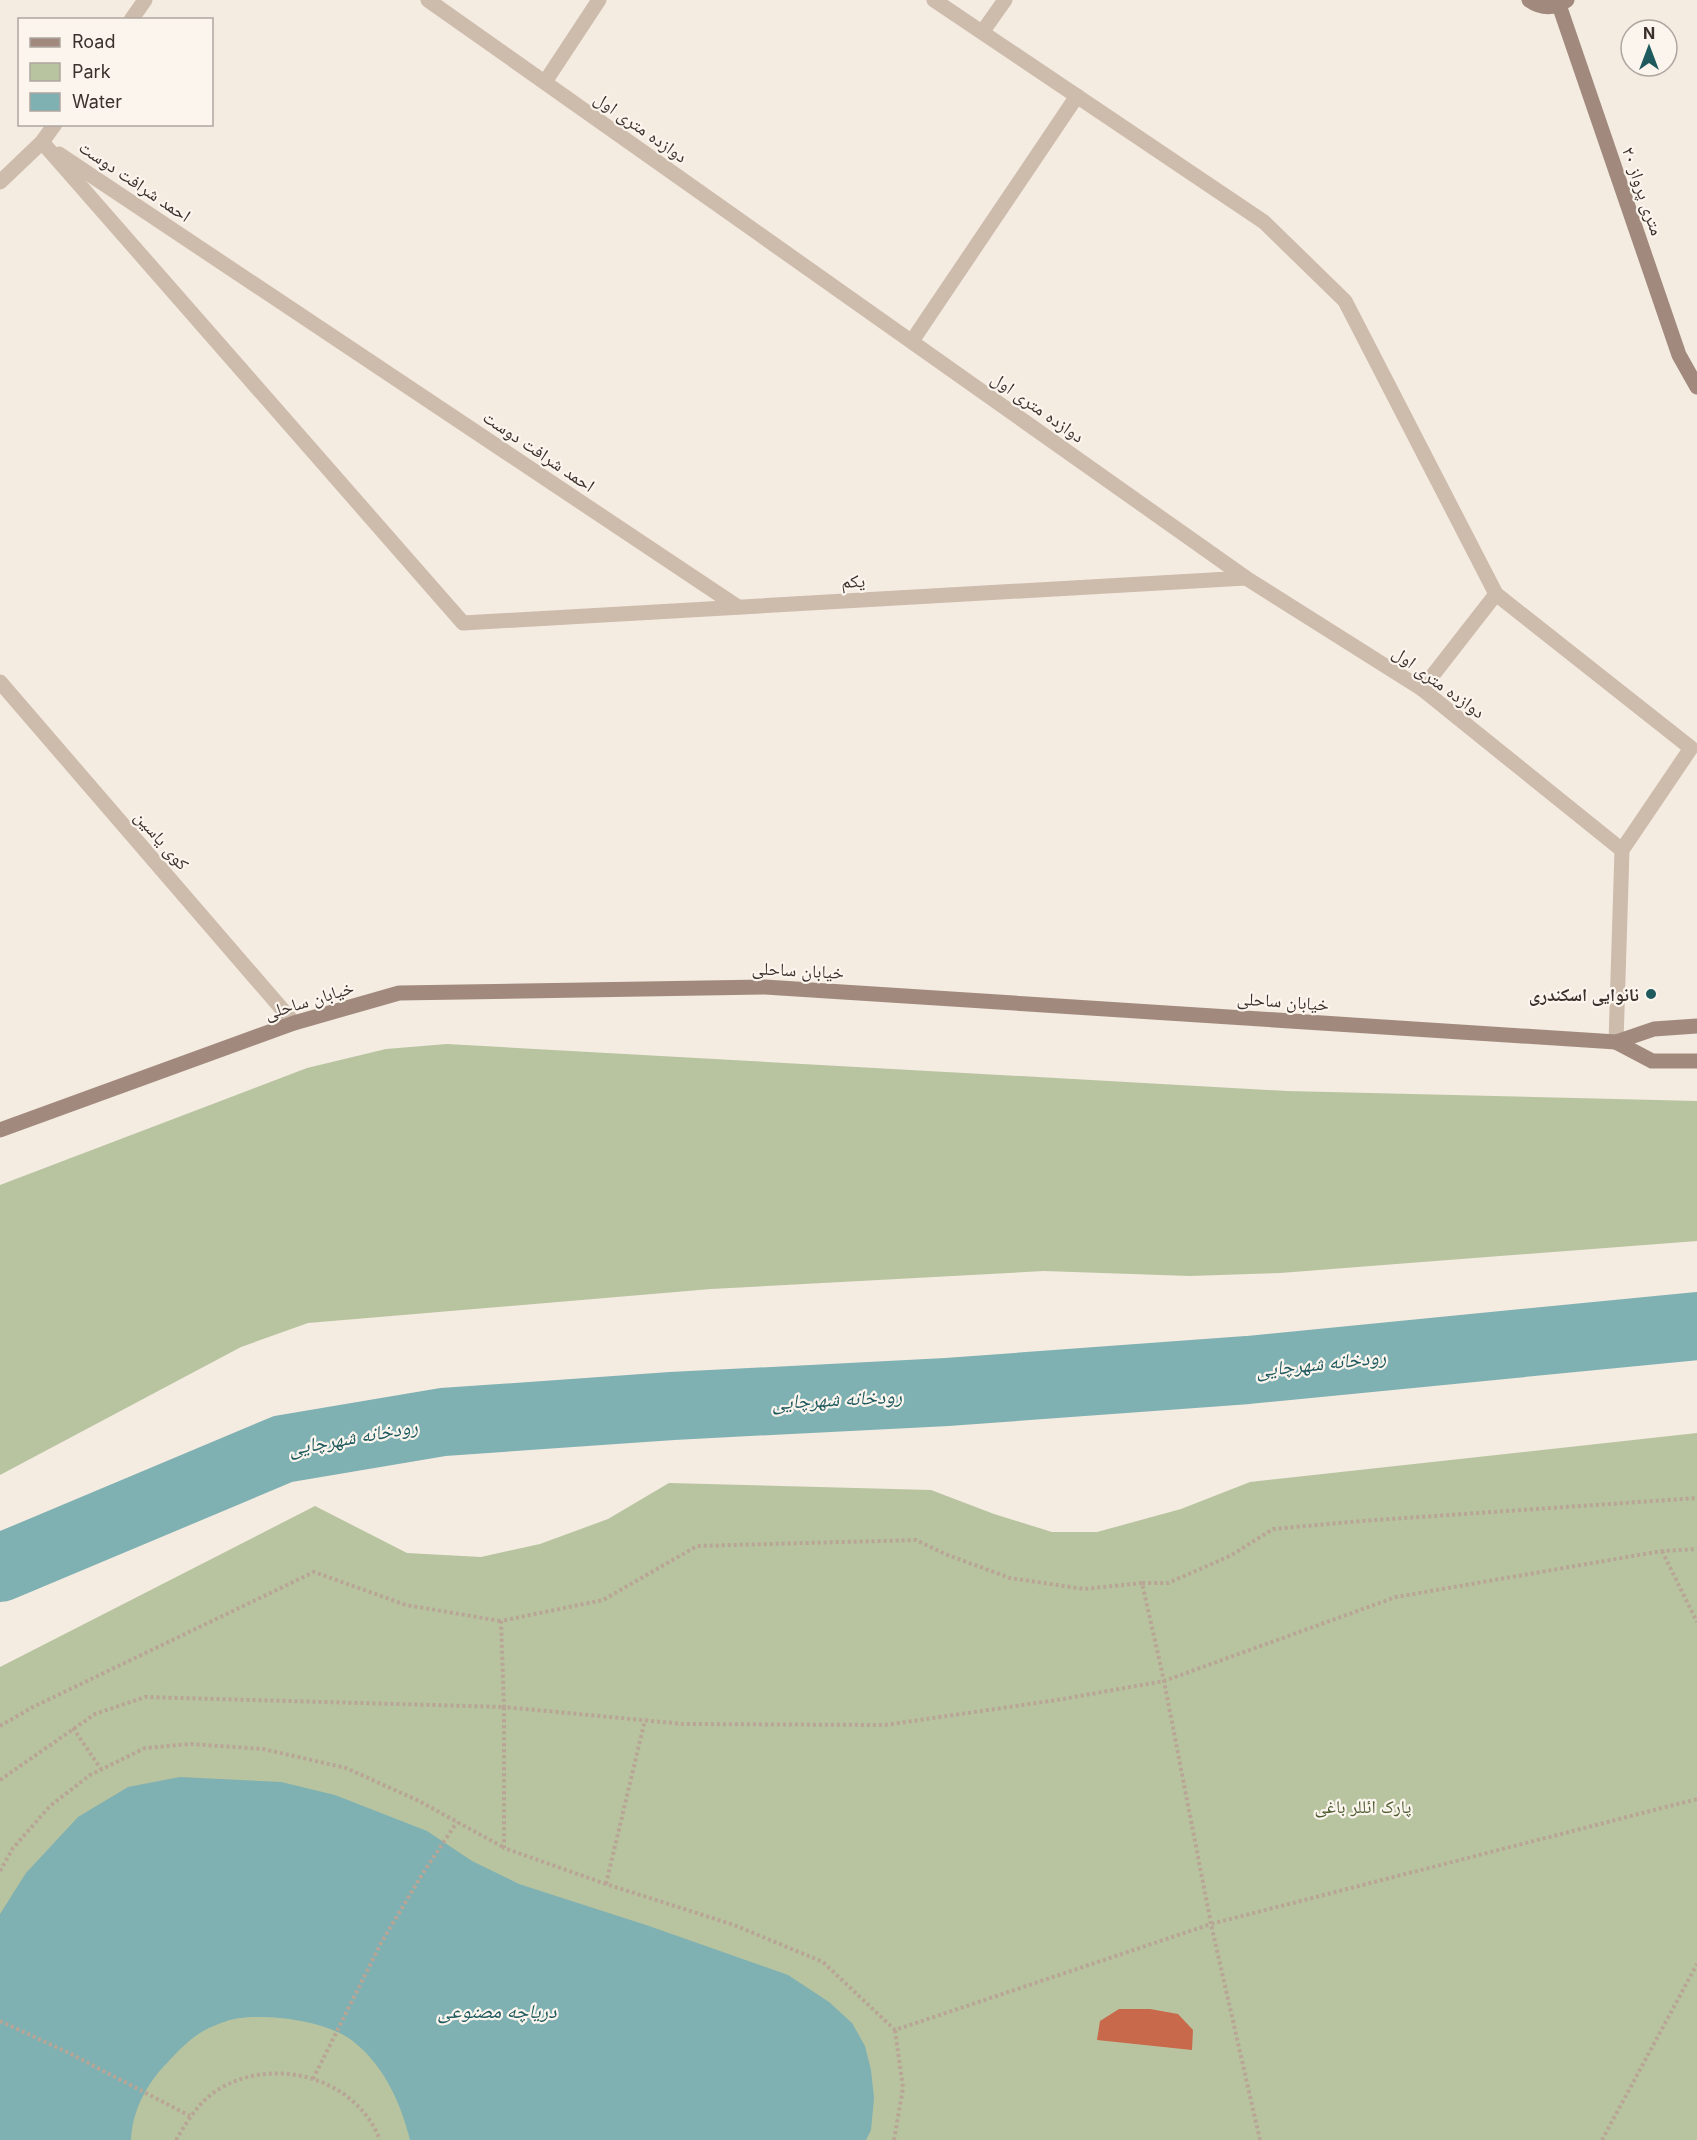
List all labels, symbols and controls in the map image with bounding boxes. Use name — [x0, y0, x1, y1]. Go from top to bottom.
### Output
legend — [18, 18, 213, 126]
north arrow — [1619, 18, 1679, 78]
text: N — [1643, 23, 1655, 43]
text: Road — [72, 31, 115, 52]
text: Park — [72, 61, 111, 82]
street label: دوازده متری اول — [590, 87, 691, 168]
text: Water — [72, 91, 122, 112]
street label: احمد شرافت دوست — [75, 136, 195, 226]
street label: ۲۰ متری پرواز — [1617, 144, 1668, 239]
street label: دوازده متری اول — [987, 367, 1088, 448]
street label: احمد شرافت دوست — [479, 406, 599, 496]
street label: یکم — [840, 570, 866, 594]
street label: دوازده متری اول — [1388, 642, 1489, 723]
street label: کوی یاسین — [130, 806, 194, 875]
street label: خیابان ساحلی — [751, 957, 845, 984]
street label: خیابان ساحلی — [262, 976, 356, 1024]
place label: نانوایی اسکندری — [1529, 984, 1639, 1006]
street label: خیابان ساحلی — [1236, 987, 1330, 1016]
marker: نانوایی اسکندری — [1644, 987, 1658, 1001]
water label: رودخانه شهرچایی — [1255, 1344, 1388, 1383]
water label: رودخانه شهرچایی — [771, 1384, 903, 1415]
water label: رودخانه شهرچایی — [287, 1414, 420, 1461]
park label: پارک ائللر باغی — [1314, 1796, 1412, 1818]
water label: دریاچه مصنوعی — [437, 1999, 557, 2024]

